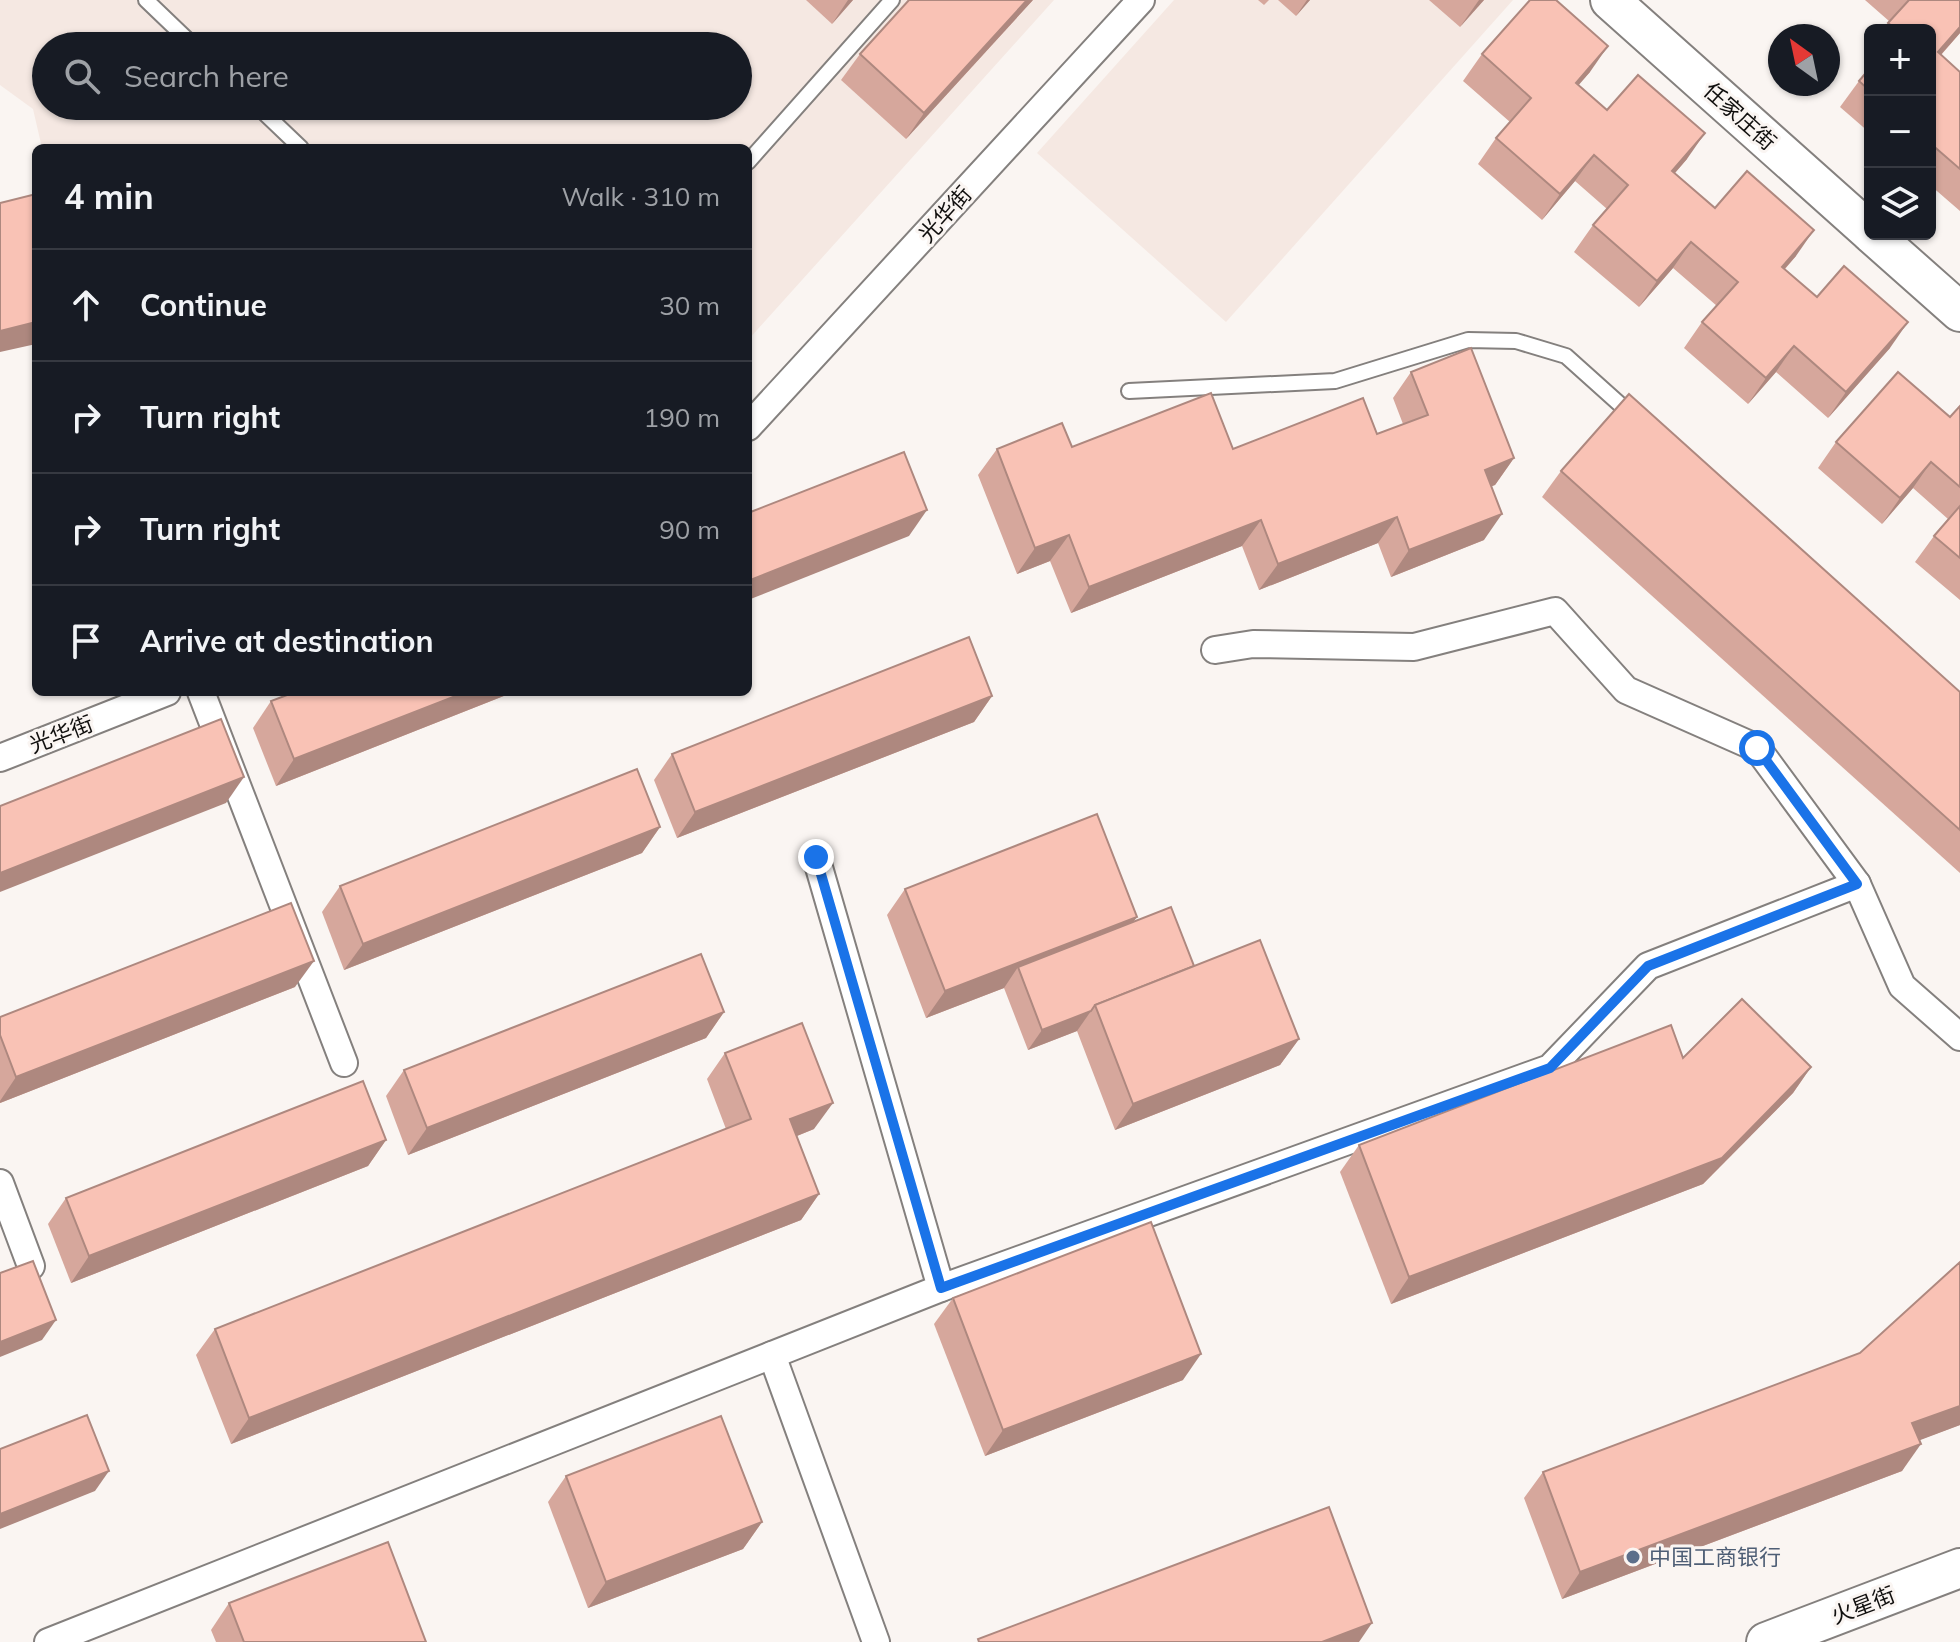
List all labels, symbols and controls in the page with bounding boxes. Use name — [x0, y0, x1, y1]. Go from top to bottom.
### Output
north arrow — [1768, 24, 1840, 96]
map controls — [1864, 24, 1936, 240]
button: + — [1864, 24, 1936, 96]
search box — [32, 32, 752, 120]
icon: search — [60, 54, 104, 98]
text: Search here — [124, 57, 289, 95]
street label: 任家庄街 — [1698, 76, 1782, 156]
button: − — [1864, 96, 1936, 168]
button: layers — [1864, 168, 1936, 240]
text: 4 min — [64, 175, 154, 218]
text: Walk · 310 m — [561, 180, 720, 213]
street label: 光华街 — [913, 180, 977, 248]
icon: ahead — [64, 283, 108, 327]
text: Continue — [140, 286, 267, 324]
text: 30 m — [659, 289, 720, 322]
icon: right — [64, 395, 108, 439]
text: Turn right — [140, 398, 280, 436]
text: 190 m — [644, 401, 720, 434]
icon: right — [64, 507, 108, 551]
text: Turn right — [140, 510, 280, 548]
text: 90 m — [659, 513, 720, 546]
icon: arrive — [64, 619, 108, 663]
text: Arrive at destination — [140, 622, 434, 660]
street label: 光华街 — [25, 709, 97, 759]
route start — [1739, 730, 1775, 766]
route end — [798, 839, 834, 875]
place label: 中国工商银行 — [1649, 1543, 1781, 1571]
marker: 中国工商银行 — [1624, 1548, 1642, 1566]
street label: 火星街 — [1827, 1580, 1899, 1630]

